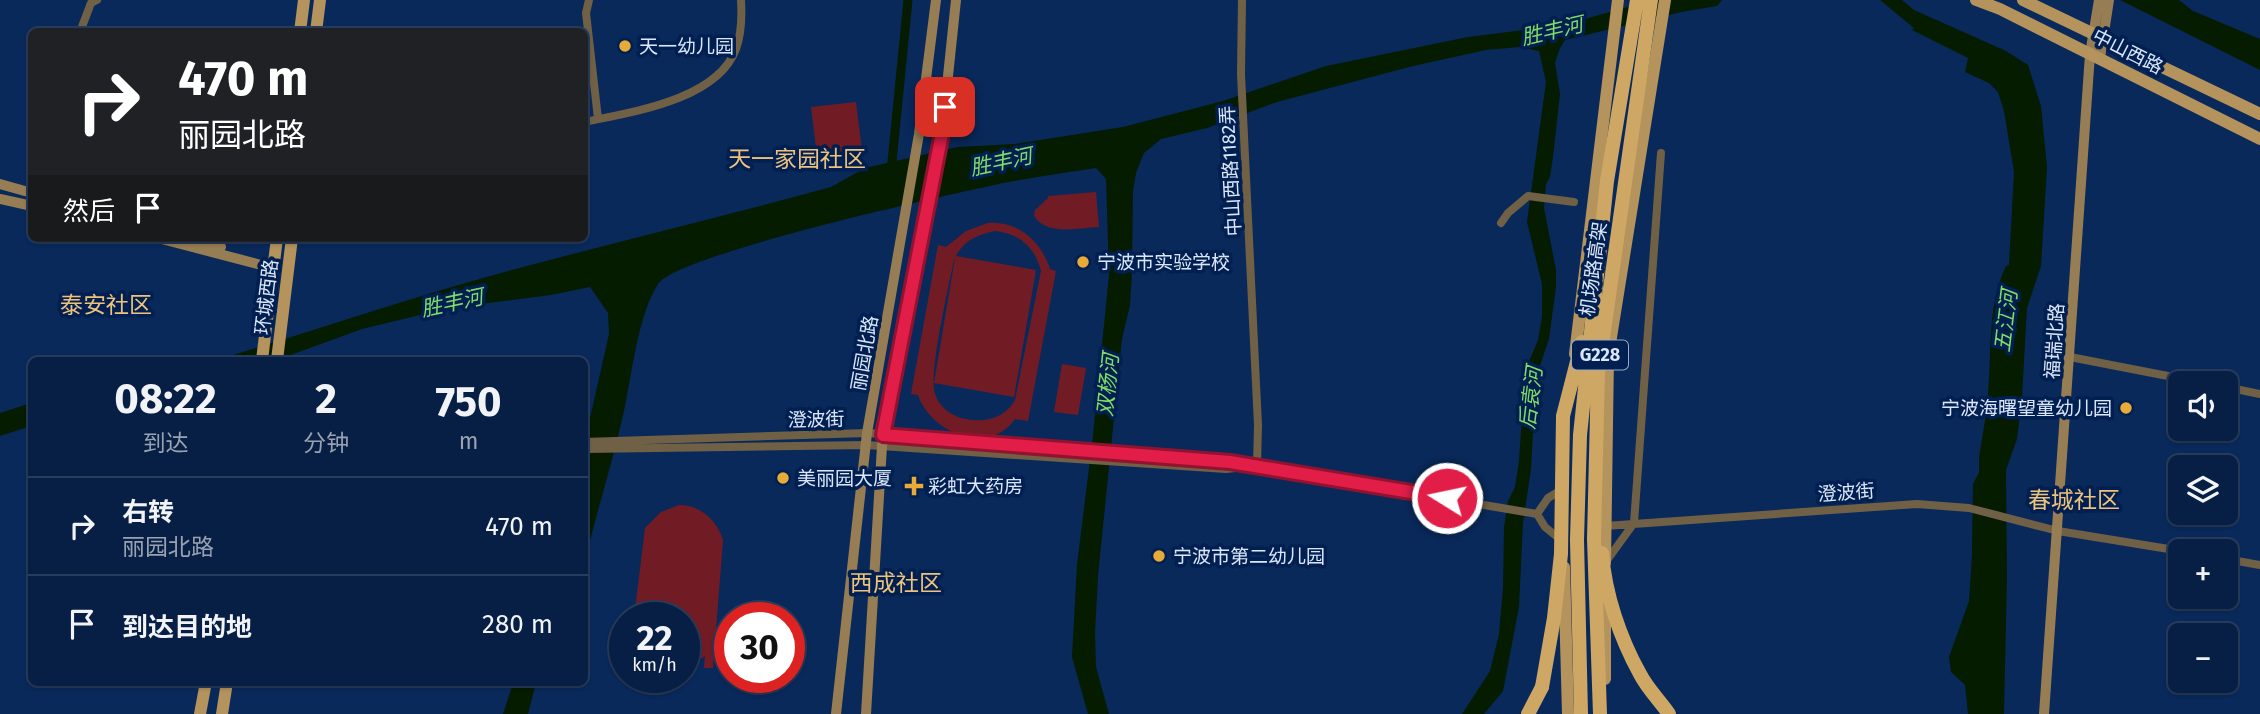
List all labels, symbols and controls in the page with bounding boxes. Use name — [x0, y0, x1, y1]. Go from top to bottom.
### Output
water label: 胜丰河 — [1518, 10, 1590, 51]
street label: 中山西路 — [2089, 24, 2167, 79]
place label: 天一幼儿园 — [639, 35, 734, 58]
marker: 天一幼儿园 — [617, 38, 633, 54]
text: 470 m — [178, 49, 308, 108]
icon: right — [63, 56, 154, 147]
pin — [915, 77, 975, 137]
icon: arrive — [926, 88, 964, 126]
street label: 中山西路1182弄 — [1216, 105, 1245, 237]
text: 丽园北路 — [178, 116, 306, 154]
water label: 胜丰河 — [967, 142, 1038, 181]
district label: 天一家园社区 — [728, 145, 866, 173]
icon: arrive — [129, 189, 167, 227]
text: 然后 — [63, 196, 115, 227]
street label: 机场路高架 — [1575, 220, 1611, 318]
place label: 宁波市实验学校 — [1097, 251, 1230, 274]
marker: 宁波市实验学校 — [1075, 254, 1091, 270]
street label: 环城西路 — [250, 258, 283, 336]
water label: 胜丰河 — [418, 283, 489, 322]
water label: 五江河 — [1989, 284, 2023, 354]
district label: 泰安社区 — [60, 291, 152, 319]
street label: 福瑞北路 — [2040, 302, 2069, 380]
street label: 丽园北路 — [847, 314, 882, 393]
road number: G228 — [1572, 340, 1628, 370]
water label: 双杨河 — [1092, 348, 1125, 418]
water label: 后袁河 — [1514, 361, 1548, 431]
map controls — [2168, 371, 2238, 693]
button: sound — [2168, 371, 2238, 441]
text: 08:22 — [114, 374, 217, 424]
text: 2 — [315, 374, 337, 424]
text: 750 — [435, 377, 502, 427]
place label: 宁波海曙望童幼儿园 — [1941, 397, 2112, 420]
marker: 宁波海曙望童幼儿园 — [2118, 400, 2134, 416]
street label: 澄波街 — [787, 408, 845, 431]
text: m — [459, 427, 478, 455]
text: 到达 — [143, 429, 189, 457]
text: 分钟 — [303, 429, 349, 457]
button: layers — [2168, 455, 2238, 525]
position arrow — [1410, 461, 1484, 535]
place label: 美丽园大厦 — [797, 467, 892, 490]
marker: 美丽园大厦 — [775, 470, 791, 486]
place label: 彩虹大药房 — [928, 475, 1023, 498]
marker: 彩虹大药房 — [906, 478, 922, 494]
street label: 澄波街 — [1817, 479, 1875, 506]
district label: 春城社区 — [2028, 486, 2120, 514]
text: 右转 — [122, 497, 174, 528]
icon: right — [63, 507, 101, 545]
text: 470 m — [485, 511, 553, 542]
text: 丽园北路 — [122, 533, 214, 561]
button: + — [2168, 539, 2238, 609]
place label: 宁波市第二幼儿园 — [1173, 545, 1325, 568]
marker: 宁波市第二幼儿园 — [1151, 548, 1167, 564]
district label: 西成社区 — [850, 569, 942, 597]
speed limit sign: 30 — [714, 602, 805, 693]
icon: arrive — [63, 605, 101, 643]
text: 280 m — [482, 609, 553, 640]
text: 到达目的地 — [122, 612, 252, 643]
text: 22 — [636, 617, 673, 659]
button: − — [2168, 623, 2238, 693]
text: km/h — [632, 654, 677, 676]

